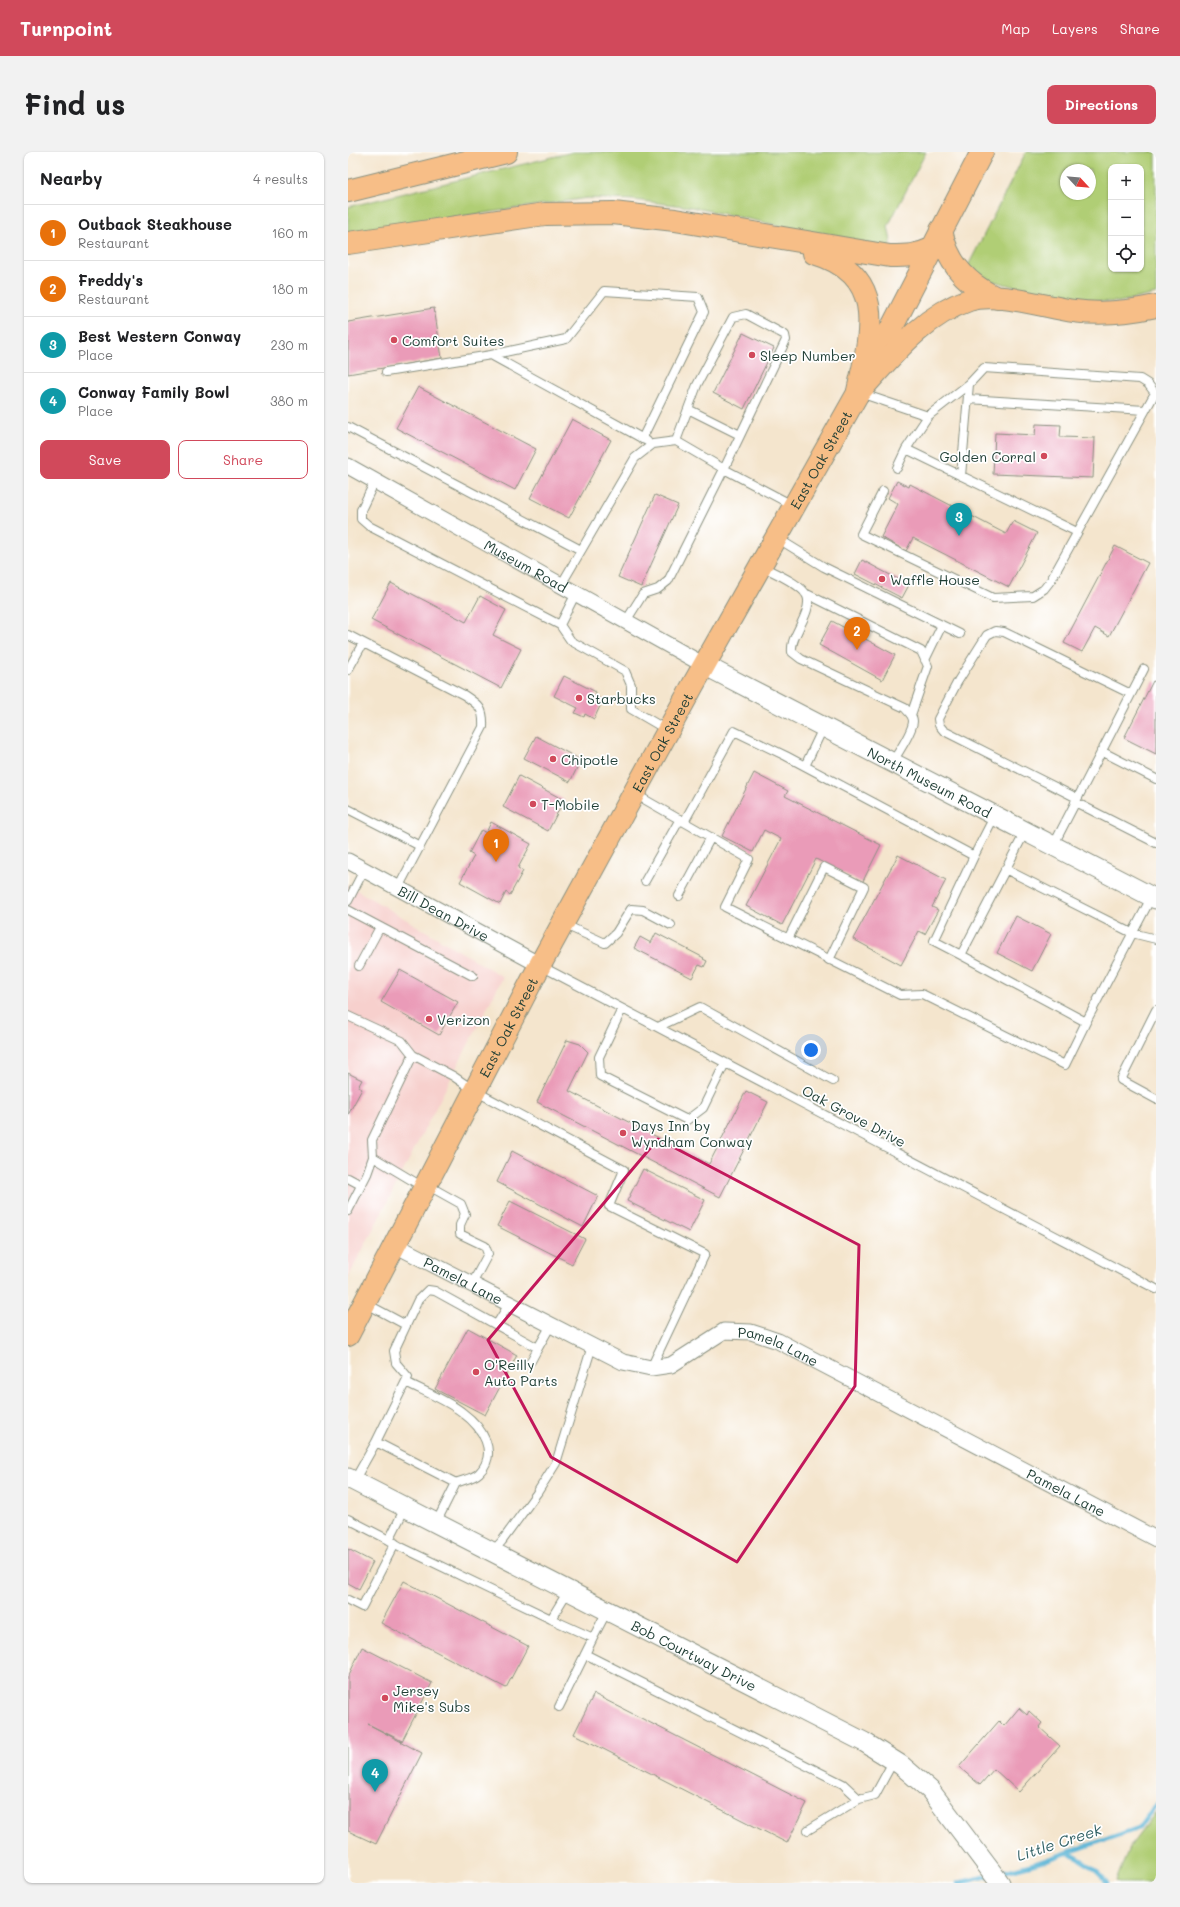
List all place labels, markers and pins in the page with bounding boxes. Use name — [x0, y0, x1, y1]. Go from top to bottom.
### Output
place label: Comfort Suites — [402, 331, 504, 350]
marker: Comfort Suites — [389, 335, 399, 345]
place label: Sleep Number — [760, 346, 856, 365]
marker: Sleep Number — [747, 350, 757, 360]
place label: Golden Corral — [939, 447, 1036, 466]
marker: Golden Corral — [1039, 451, 1049, 461]
pin: 3 — [946, 503, 972, 536]
place label: Waffle House — [890, 570, 980, 589]
marker: Waffle House — [877, 574, 887, 584]
pin: 2 — [844, 617, 870, 650]
place label: Starbucks — [587, 689, 656, 708]
marker: Starbucks — [574, 693, 584, 703]
place label: Chipotle — [561, 750, 618, 769]
marker: Chipotle — [548, 754, 558, 764]
place label: T-Mobile — [541, 795, 600, 814]
marker: T-Mobile — [528, 799, 538, 809]
pin: 1 — [483, 829, 509, 862]
place label: Verizon — [437, 1010, 490, 1029]
marker: Verizon — [424, 1014, 434, 1024]
place label: Days Inn by Wyndham Conway — [631, 1116, 752, 1151]
marker: Days Inn by Wyndham Conway — [618, 1128, 628, 1138]
place label: O'Reilly Auto Parts — [484, 1355, 558, 1390]
marker: O'Reilly Auto Parts — [471, 1367, 481, 1377]
place label: Jersey Mike's Subs — [393, 1681, 470, 1716]
marker: Jersey Mike's Subs — [380, 1693, 390, 1703]
pin: 4 — [362, 1759, 388, 1792]

